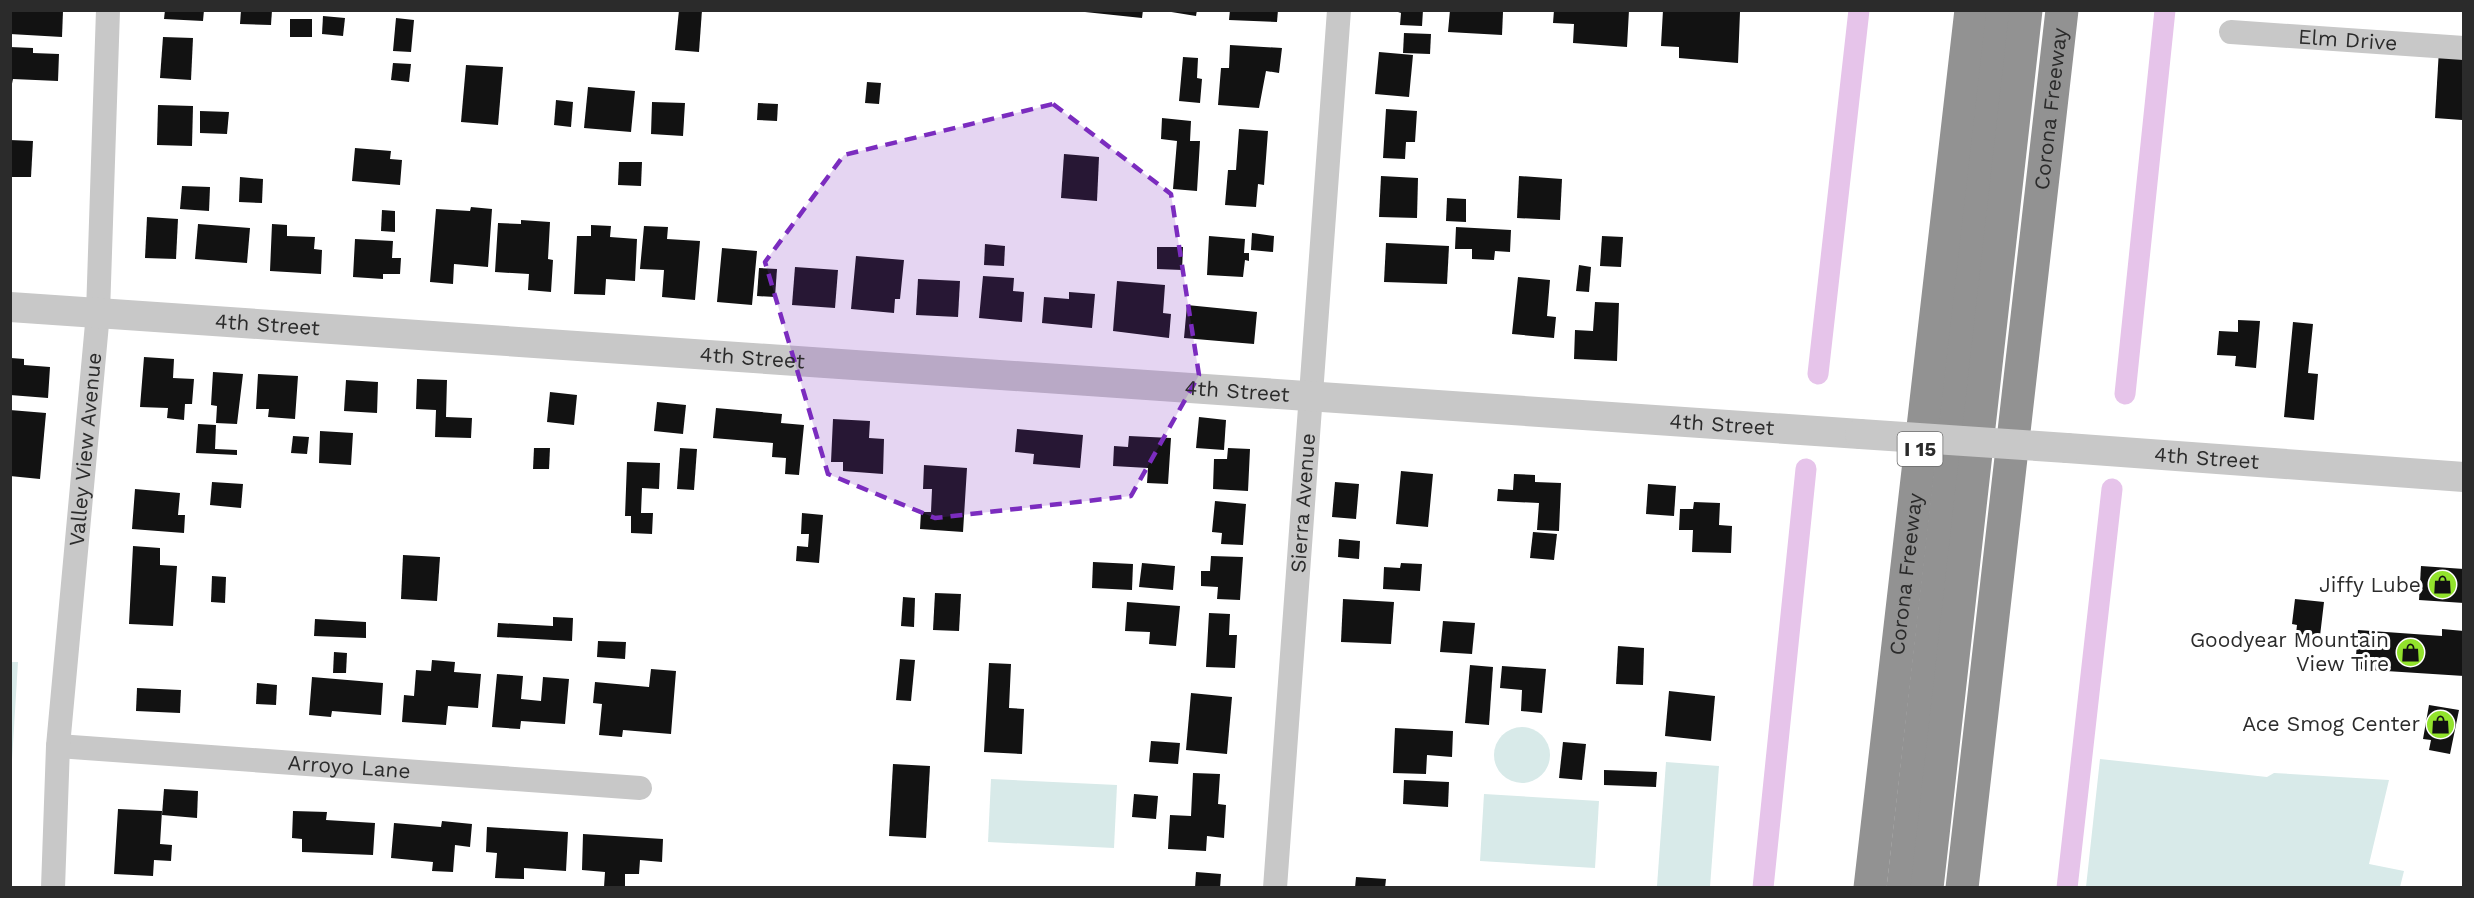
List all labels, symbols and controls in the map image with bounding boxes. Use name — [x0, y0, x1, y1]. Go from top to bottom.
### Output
street label: Elm Drive — [2297, 24, 2398, 55]
street label: Corona Freeway — [2029, 26, 2072, 191]
street label: 4th Street — [214, 308, 321, 340]
street label: 4th Street — [699, 341, 806, 374]
street label: Valley View Avenue — [64, 351, 106, 547]
street label: 4th Street — [1184, 375, 1291, 407]
street label: 4th Street — [1669, 408, 1775, 440]
street label: Sierra Avenue — [1285, 432, 1320, 574]
road number: I 15 — [1898, 432, 1942, 466]
street label: 4th Street — [2153, 441, 2260, 474]
street label: Corona Freeway — [1884, 491, 1927, 656]
shop icon: Jiffy Lube — [2426, 569, 2458, 601]
place label: Jiffy Lube — [2319, 572, 2421, 597]
place label: Goodyear Mountain View Tire — [2190, 627, 2389, 676]
shop icon: Goodyear Mountain View Tire — [2394, 636, 2426, 668]
shop icon: Ace Smog Center — [2425, 708, 2457, 740]
place label: Ace Smog Center — [2242, 711, 2420, 736]
street label: Arroyo Lane — [287, 750, 412, 783]

